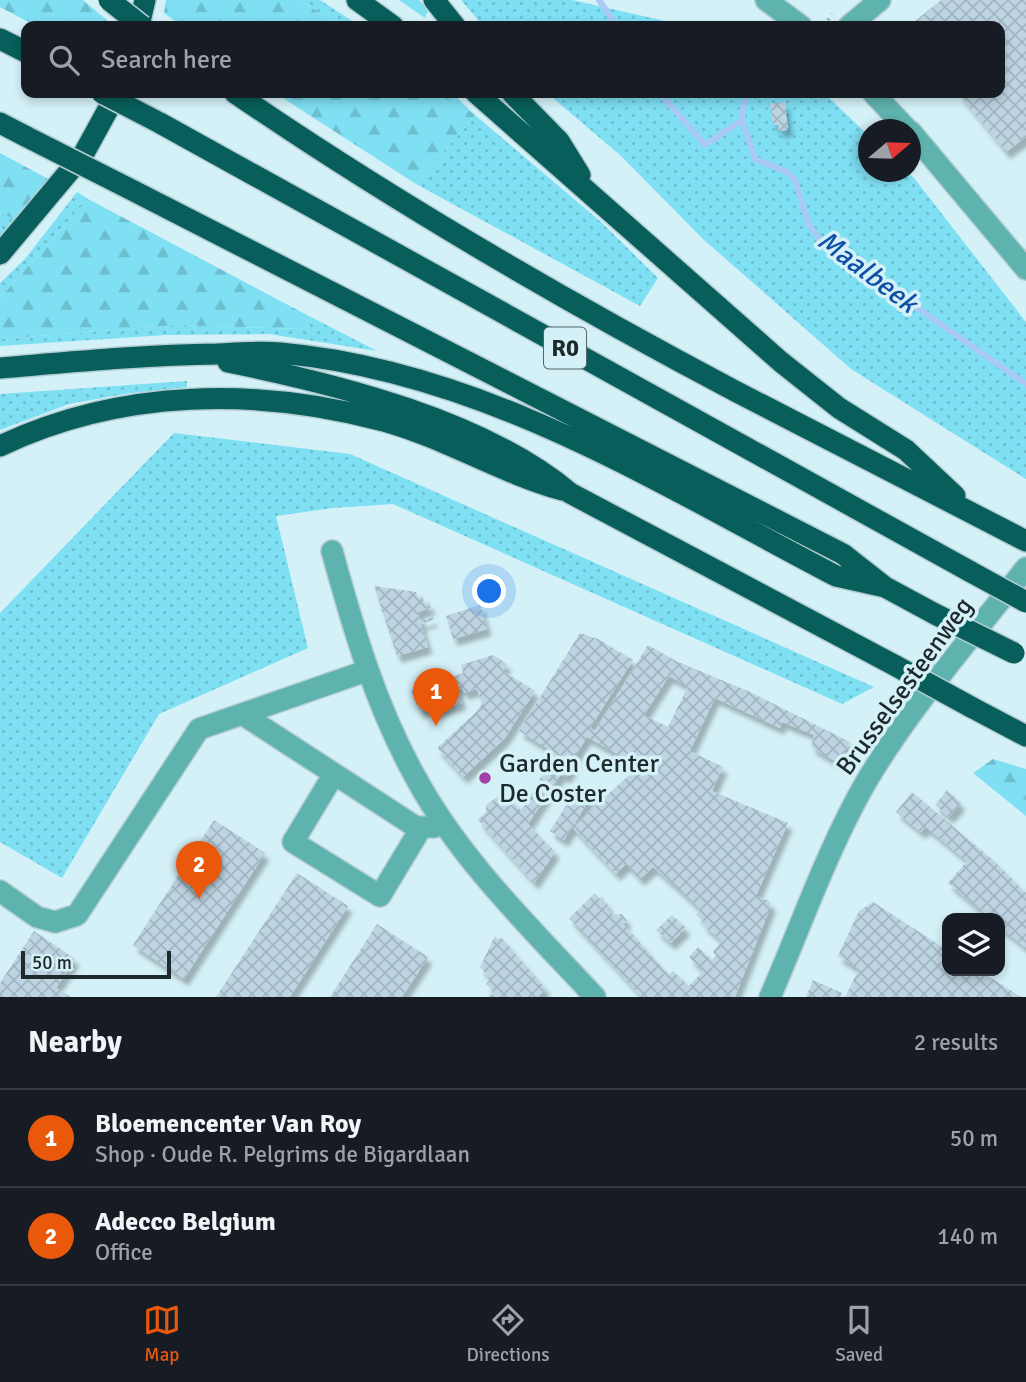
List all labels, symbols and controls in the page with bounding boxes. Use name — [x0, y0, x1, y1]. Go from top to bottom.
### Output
search box — [21, 21, 1005, 98]
icon: search — [45, 41, 83, 79]
text: Search here — [101, 44, 232, 76]
north arrow — [858, 119, 921, 182]
water label: Maalbeek — [811, 223, 926, 322]
road number: R0 — [544, 328, 586, 368]
your location — [472, 574, 506, 608]
street label: Brusselsesteenweg — [830, 591, 980, 782]
pin: 1 — [413, 668, 459, 726]
place label: Garden Center De Coster — [499, 748, 660, 810]
marker: Garden Center De Coster — [477, 770, 493, 786]
pin: 2 — [176, 841, 222, 899]
map controls — [942, 913, 1005, 976]
button: layers — [942, 913, 1005, 976]
scale bar — [21, 948, 172, 980]
text: 50 m — [32, 951, 72, 975]
text: Nearby — [28, 1024, 122, 1061]
text: 2 results — [914, 1028, 998, 1057]
text: Bloemencenter Van Roy — [95, 1108, 361, 1140]
text: 1 — [45, 1124, 57, 1153]
text: 50 m — [950, 1124, 998, 1153]
text: Shop · Oude R. Pelgrims de Bigardlaan — [95, 1140, 470, 1169]
text: Adecco Belgium — [95, 1206, 276, 1238]
text: 2 — [45, 1222, 57, 1251]
text: 140 m — [937, 1222, 998, 1251]
text: Office — [95, 1238, 153, 1267]
tab: Map — [143, 1301, 181, 1367]
tab: Directions — [467, 1301, 550, 1367]
tab: Saved — [835, 1301, 883, 1367]

